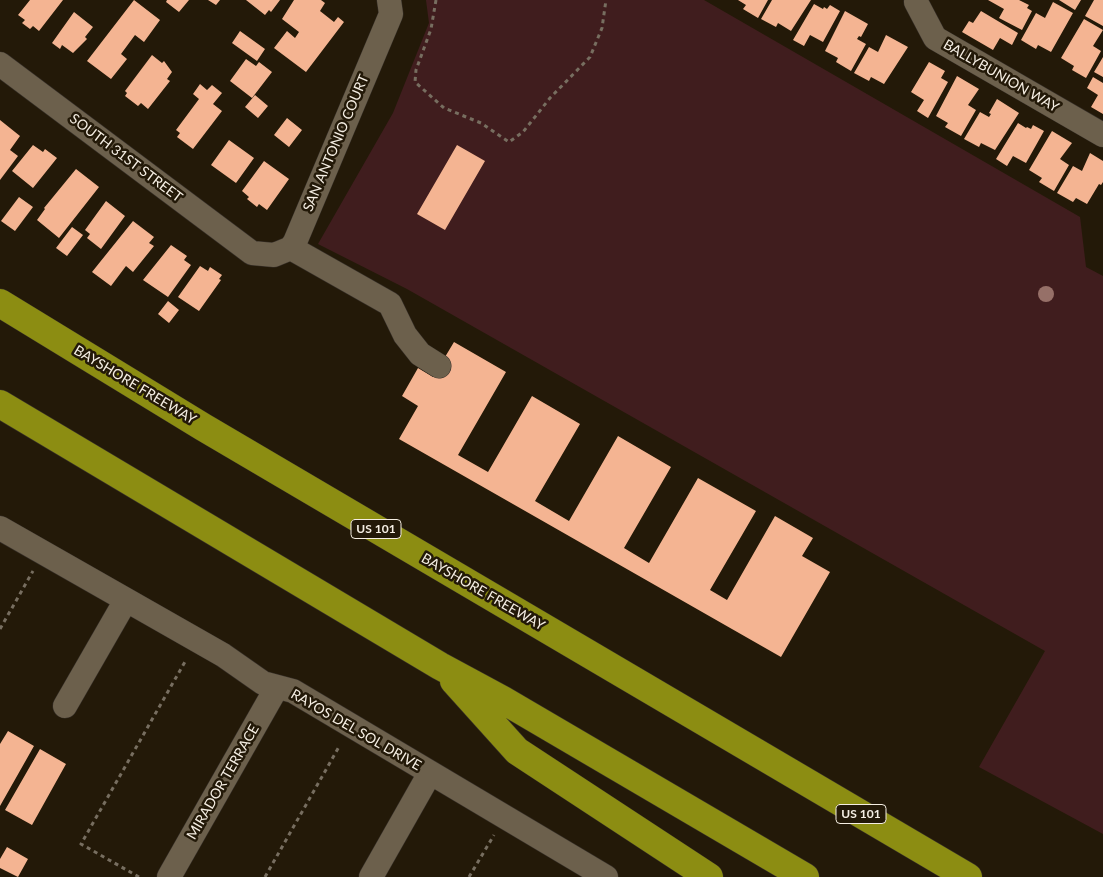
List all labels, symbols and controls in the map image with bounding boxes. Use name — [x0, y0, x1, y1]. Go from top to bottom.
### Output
street label: BALLYBUNION WAY — [940, 36, 1062, 116]
street label: SAN ANTONIO COURT — [300, 72, 372, 214]
street label: SOUTH 31ST STREET — [66, 110, 186, 206]
street label: BAYSHORE FREEWAY — [71, 342, 199, 428]
road number: US 101 — [351, 520, 401, 538]
street label: BAYSHORE FREEWAY — [418, 550, 548, 634]
street label: RAYOS DEL SOL DRIVE — [288, 686, 424, 774]
street label: MIRADOR TERRACE — [183, 722, 263, 842]
road number: US 101 — [836, 804, 886, 824]

